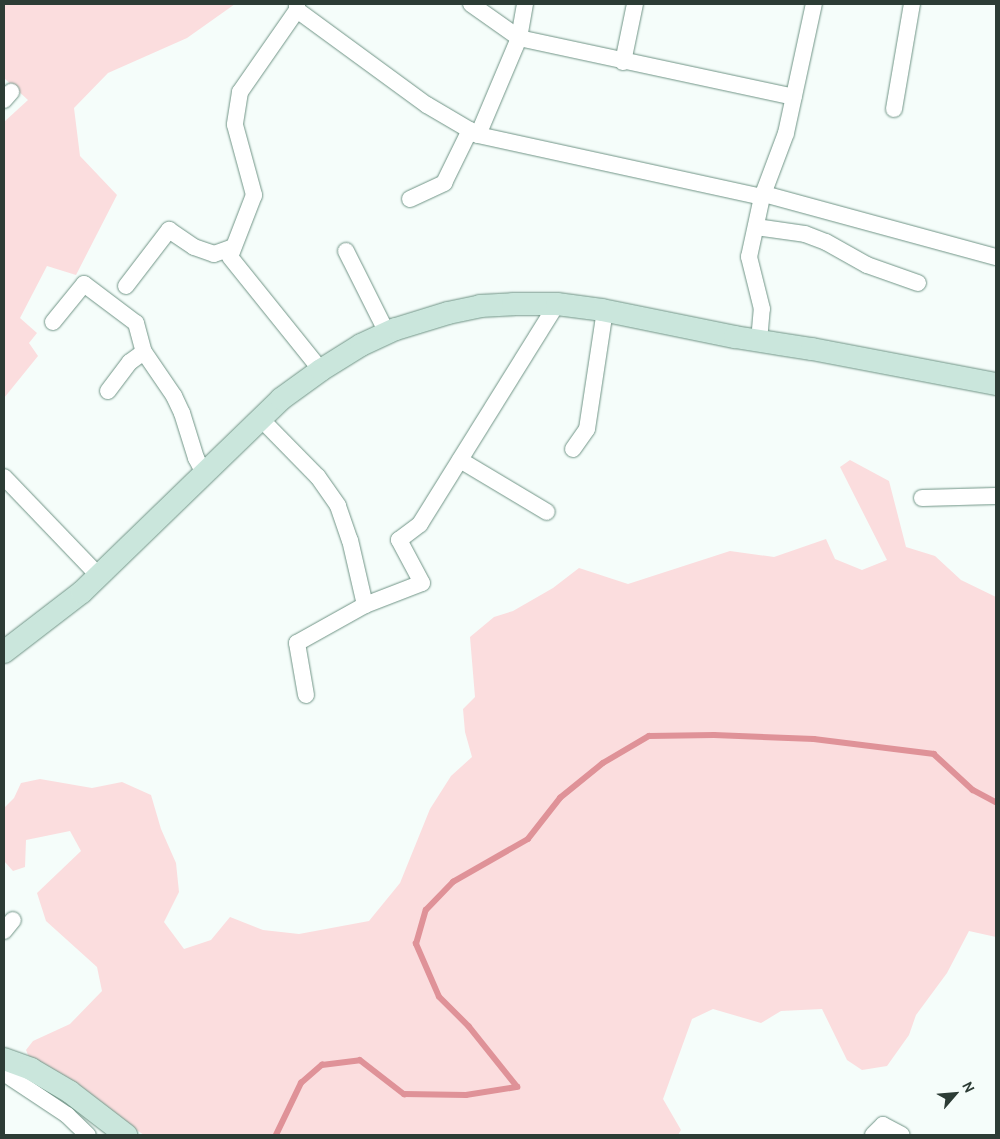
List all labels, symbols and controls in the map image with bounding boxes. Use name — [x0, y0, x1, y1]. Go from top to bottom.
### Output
north arrow — [930, 1069, 980, 1119]
text: N — [958, 1079, 979, 1096]

